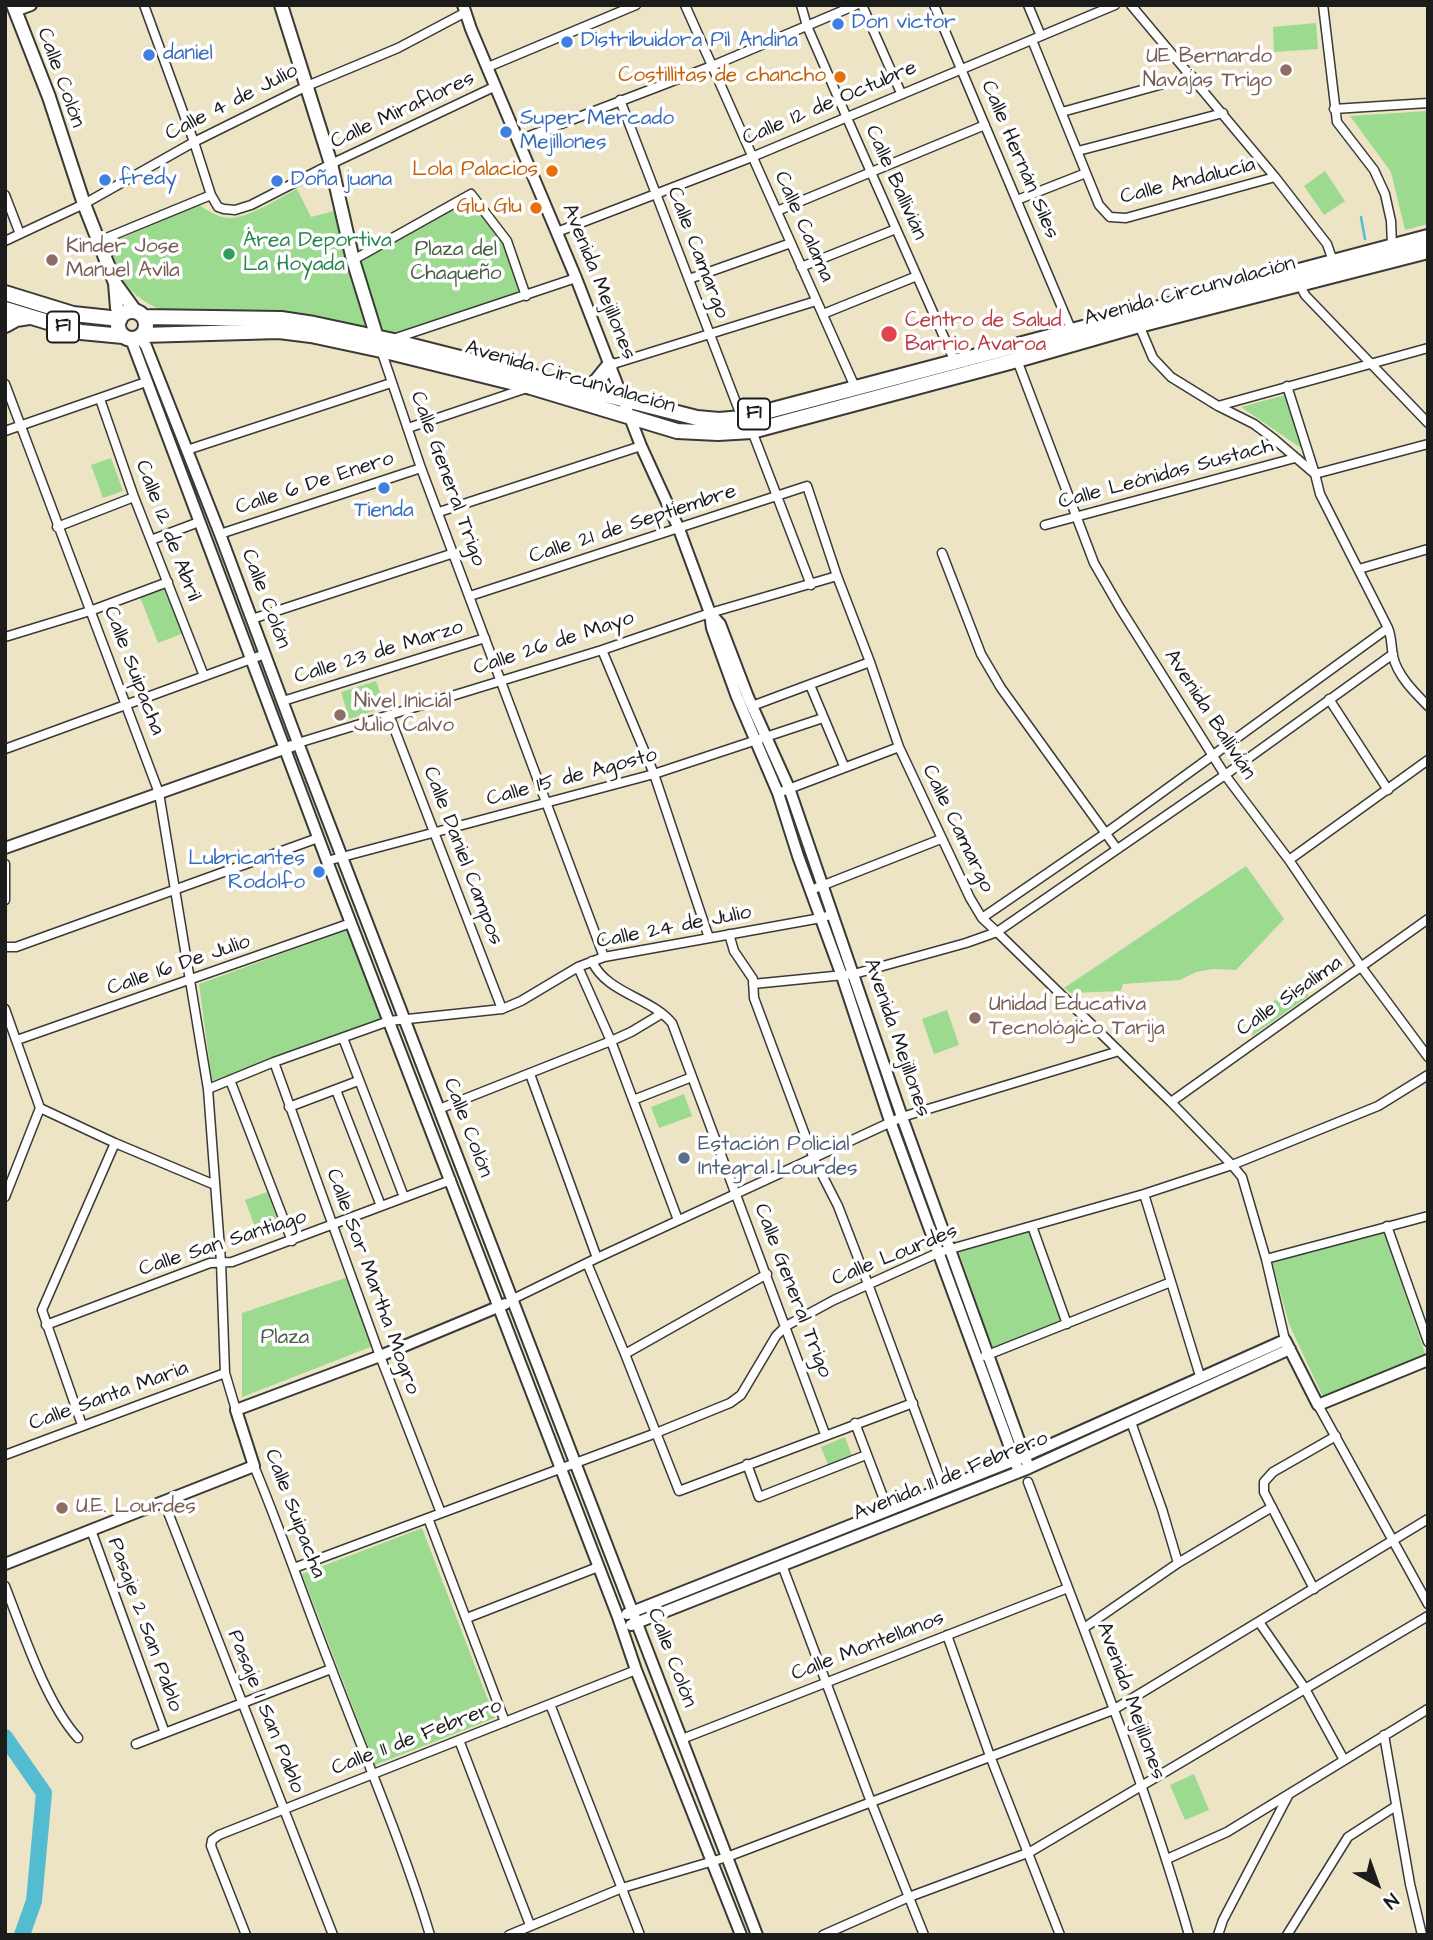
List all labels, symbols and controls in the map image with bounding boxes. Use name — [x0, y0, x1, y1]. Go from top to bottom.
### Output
place label: Don victor — [852, 11, 956, 37]
marker: Don victor — [830, 16, 846, 32]
street label: Calle Colón — [30, 25, 90, 131]
place label: Distribuidora Pil Andina — [581, 29, 798, 55]
marker: Distribuidora Pil Andina — [559, 34, 575, 50]
place label: daniel — [163, 42, 213, 68]
place label: UE Bernardo Navajas Trigo — [1143, 45, 1272, 95]
marker: daniel — [141, 47, 157, 63]
street label: Calle 12 de Octubre — [739, 56, 921, 152]
street label: Calle 4 de Julio — [162, 59, 302, 147]
marker: UE Bernardo Navajas Trigo — [1278, 62, 1294, 78]
place label: Costillitas de chancho — [618, 64, 826, 90]
street label: Calle Miraflores — [327, 67, 479, 155]
marker: Costillitas de chancho — [832, 69, 848, 85]
street label: Calle Hernán Siles — [974, 77, 1064, 243]
place label: Super Mercado Mejillones — [520, 107, 674, 157]
street label: Calle Ballivián — [859, 122, 931, 244]
marker: Super Mercado Mejillones — [498, 124, 514, 140]
street label: Calle Andalucía — [1118, 153, 1258, 211]
place label: Lola Palacios — [412, 158, 538, 184]
marker: Lola Palacios — [544, 163, 560, 179]
place label: fredy — [119, 167, 177, 193]
place label: Doña juana — [291, 168, 392, 194]
street label: Calle Calama — [767, 168, 839, 286]
marker: fredy — [97, 172, 113, 188]
marker: Doña juana — [269, 173, 285, 189]
street label: Calle Camargo — [660, 184, 734, 322]
place label: Glu Glu — [457, 195, 522, 221]
marker: Glu Glu — [528, 200, 544, 216]
street label: Avenida Mejillones — [555, 200, 641, 364]
place label: Área Deportiva La Hoyada — [243, 229, 392, 279]
place label: Kinder Jose Manuel Avila — [66, 235, 180, 285]
park label: Plaza del Chaqueño — [410, 238, 502, 288]
marker: Área Deportiva La Hoyada — [221, 246, 237, 262]
marker: Kinder Jose Manuel Avila — [44, 252, 60, 268]
street label: Avenida Circunvalación — [1082, 252, 1298, 332]
place label: Centro de Salud Barrio Avaroa — [905, 309, 1061, 359]
road number: F1 — [47, 312, 79, 342]
marker: Centro de Salud Barrio Avaroa — [879, 324, 899, 344]
street label: Avenida Circunvalación — [462, 336, 678, 420]
street label: Calle General Trigo — [404, 388, 490, 570]
road number: F1 — [738, 398, 770, 430]
street label: Calle Leónidas Sustach — [1056, 434, 1276, 516]
street label: Calle 6 De Enero — [233, 447, 397, 521]
street label: Calle 12 de Abril — [129, 457, 205, 605]
marker: Tienda — [376, 480, 392, 496]
street label: Calle 21 de Septiembre — [526, 480, 740, 570]
place label: Tienda — [354, 499, 414, 525]
street label: Calle Colón — [235, 546, 295, 652]
street label: Calle Suipacha — [97, 603, 169, 739]
street label: Calle 26 de Mayo — [470, 606, 638, 682]
street label: Calle 23 de Marzo — [291, 615, 467, 691]
street label: Avenida Ballivián — [1158, 645, 1260, 785]
place label: Nivel Inicial Julio Calvo — [354, 690, 454, 740]
marker: Nivel Inicial Julio Calvo — [332, 707, 348, 723]
street label: Calle 15 de Agosto — [484, 743, 660, 813]
street label: Calle Camargo — [915, 761, 999, 897]
street label: Calle Daniel Campos — [416, 763, 508, 949]
place label: Lubricantes Rodolfo — [188, 847, 305, 897]
marker: Lubricantes Rodolfo — [311, 864, 327, 880]
street label: Calle 24 de Julio — [594, 901, 754, 955]
street label: Calle 16 De Julio — [104, 930, 254, 1002]
street label: Calle Sisalima — [1232, 951, 1348, 1043]
street label: Avenida Mejillones — [857, 956, 935, 1120]
place label: Unidad Educativa Tecnológico Tarija — [989, 993, 1165, 1043]
marker: Unidad Educativa Tecnológico Tarija — [967, 1010, 983, 1026]
street label: Calle Colón — [437, 1075, 497, 1181]
place label: Estación Policial Integral Lourdes — [698, 1133, 858, 1183]
marker: Estación Policial Integral Lourdes — [676, 1150, 692, 1166]
street label: Calle Sor Martha Mogro — [319, 1166, 425, 1398]
street label: Calle General Trigo — [747, 1201, 837, 1381]
street label: Calle San Santiago — [136, 1205, 310, 1283]
street label: Calle Lourdes — [829, 1219, 961, 1293]
park label: Plaza — [261, 1326, 309, 1352]
street label: Calle Santa Maria — [26, 1356, 192, 1438]
street label: Avenida 11 de Febrero — [850, 1426, 1052, 1528]
street label: Calle Suipacha — [258, 1446, 330, 1582]
place label: U.E. Lourdes — [76, 1495, 196, 1521]
marker: U.E. Lourdes — [54, 1500, 70, 1516]
street label: Pasaje 2 San Pablo — [101, 1535, 187, 1715]
street label: Calle Colón — [641, 1605, 701, 1711]
street label: Calle Montellanos — [788, 1606, 948, 1688]
street label: Avenida Mejillones — [1090, 1619, 1170, 1783]
street label: Pasaje 1 San Pablo — [221, 1627, 309, 1797]
street label: Calle 11 de Febrero — [328, 1694, 506, 1782]
north arrow — [1342, 1849, 1412, 1919]
text: N — [1378, 1886, 1404, 1915]

